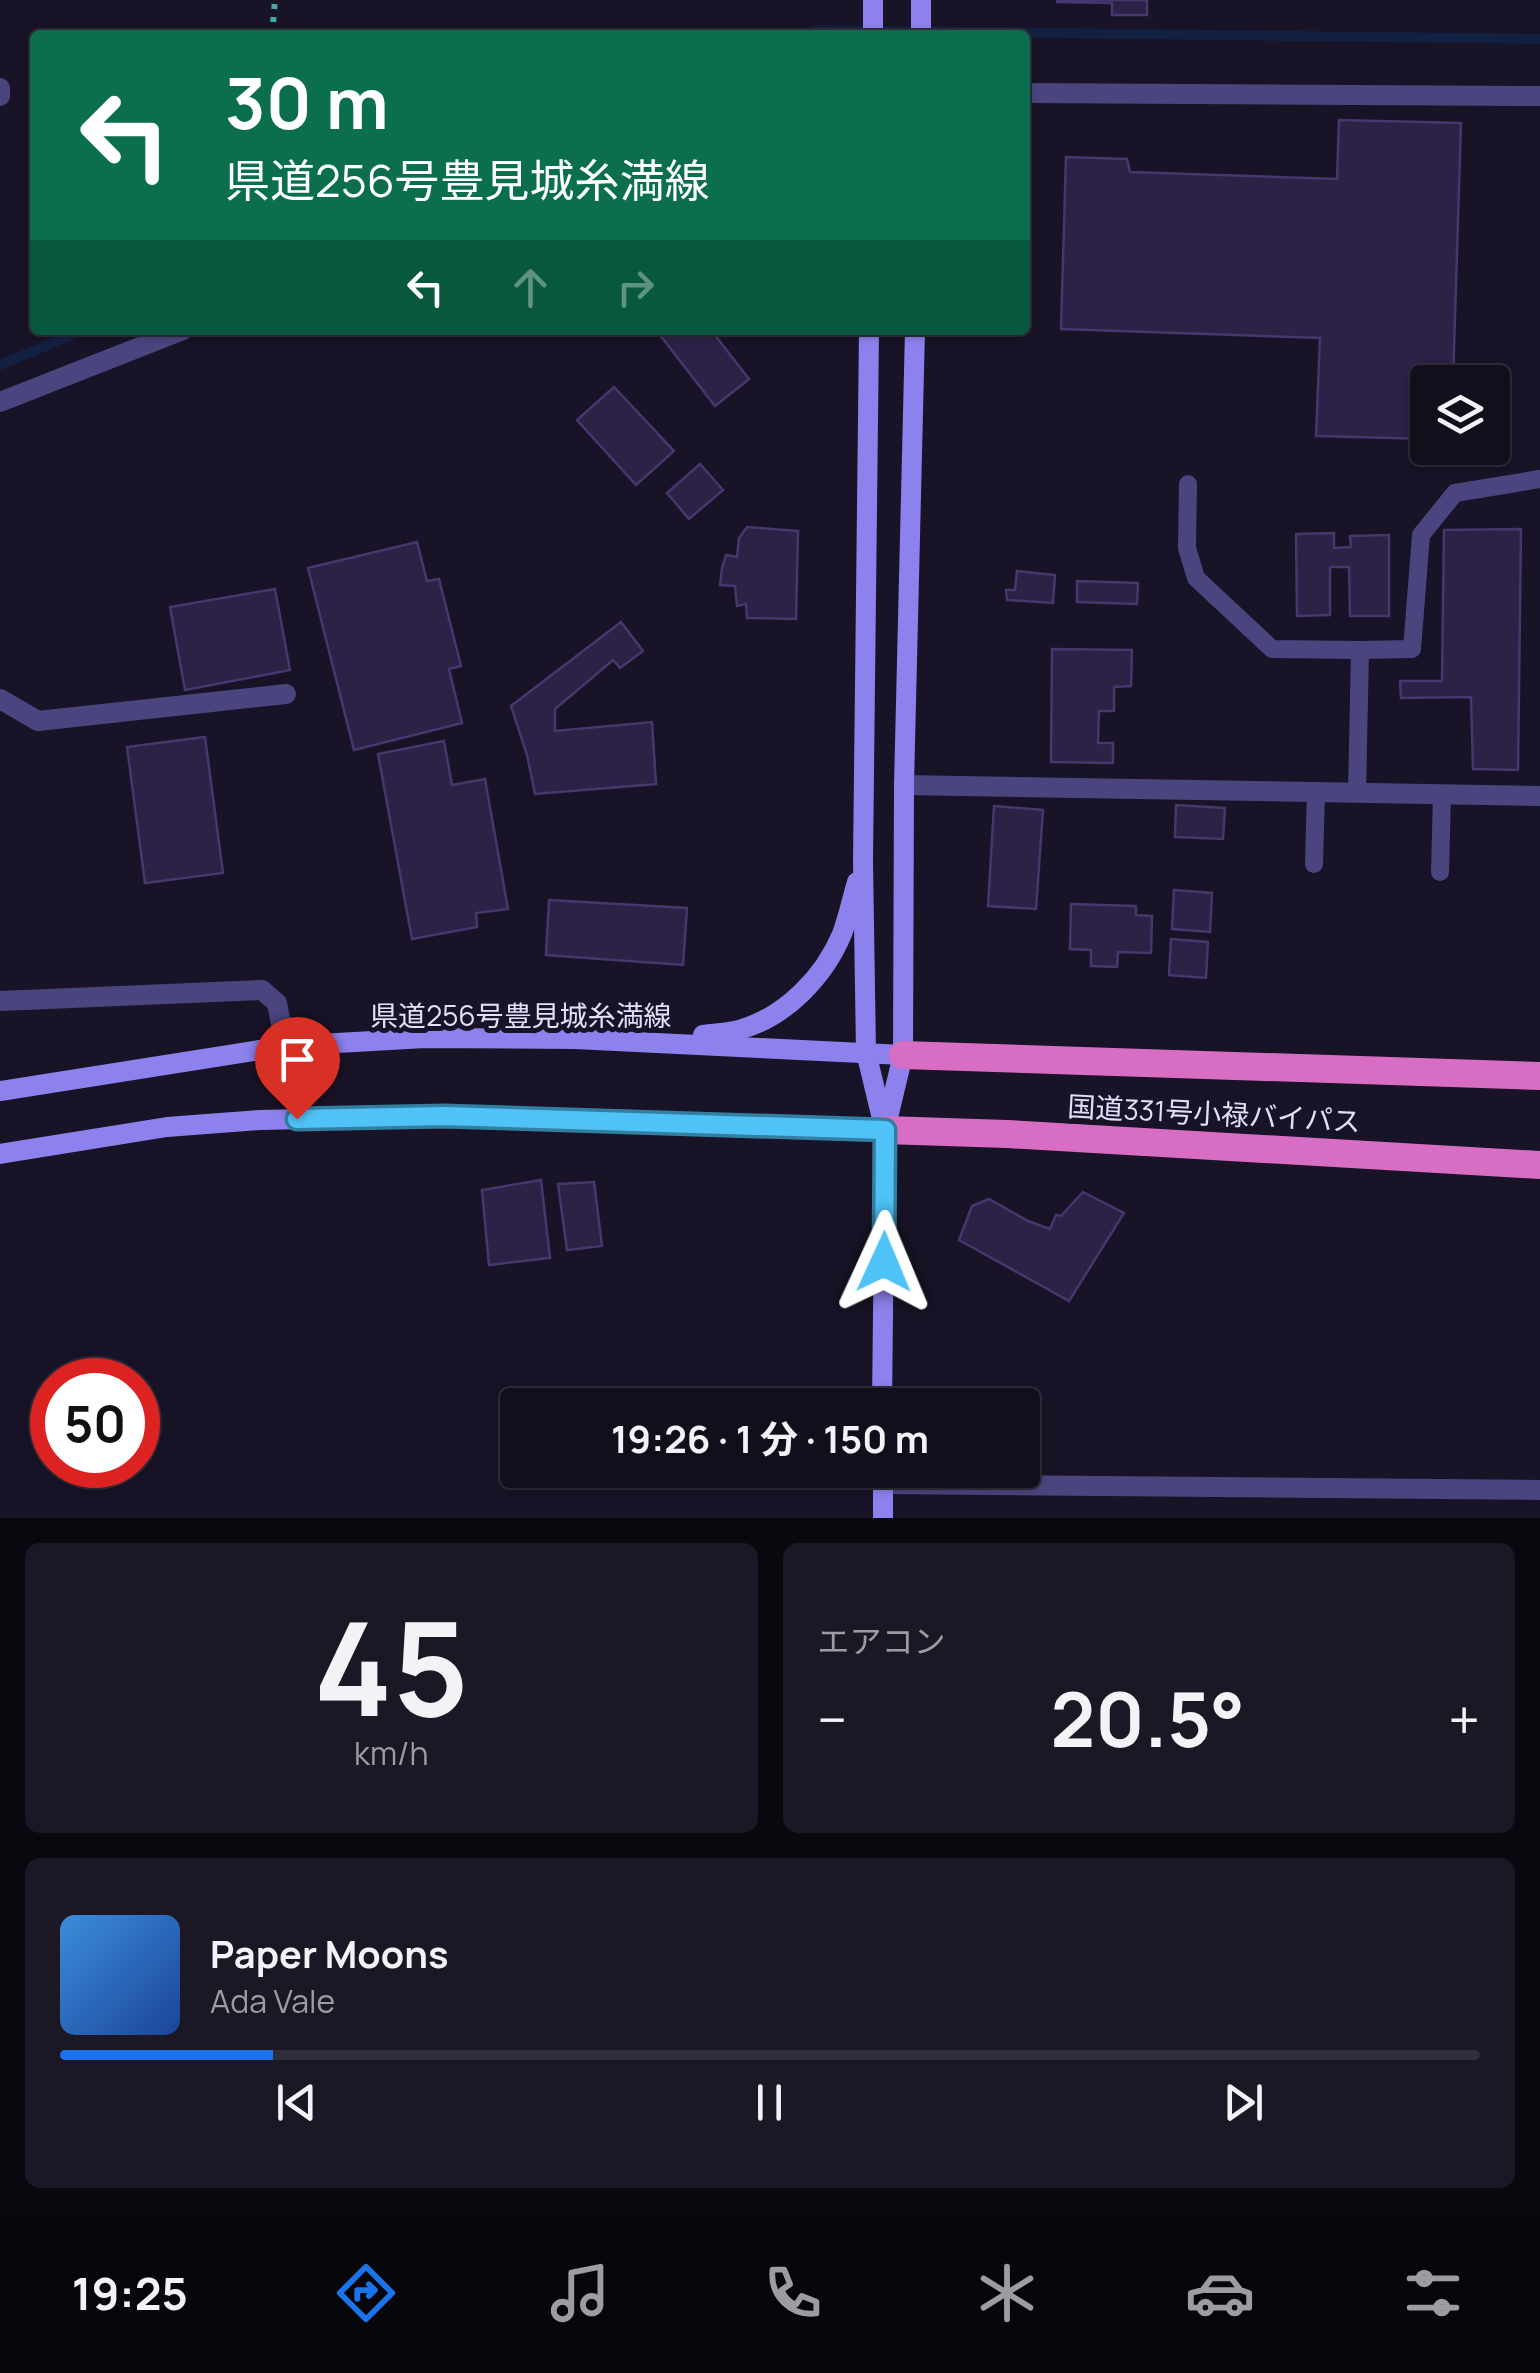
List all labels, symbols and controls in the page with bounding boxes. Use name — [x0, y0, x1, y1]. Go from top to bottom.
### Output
text: 30 m — [225, 54, 389, 150]
icon: left — [60, 70, 190, 200]
text: 県道256号豊見城糸満線 — [225, 149, 710, 211]
icon: left — [398, 260, 453, 315]
icon: ahead — [503, 260, 558, 315]
icon: right — [608, 260, 663, 315]
map controls — [1410, 365, 1510, 465]
button: layers — [1410, 365, 1510, 465]
street label: 県道256号豊見城糸満線 — [370, 996, 672, 1034]
pin — [255, 1017, 340, 1120]
icon: arrive — [270, 1032, 325, 1087]
street label: 国道331号小禄バイパス — [1067, 1086, 1361, 1140]
position arrow — [832, 1210, 936, 1314]
speed limit sign: 50 — [30, 1358, 160, 1488]
text: 19:26 · 1 分 · 150 m — [611, 1412, 929, 1464]
text: 45 — [314, 1577, 469, 1755]
text: エアコン — [818, 1619, 946, 1663]
text: 20.5° — [1051, 1667, 1245, 1770]
text: − — [818, 1681, 847, 1757]
text: + — [1448, 1681, 1480, 1757]
text: km/h — [354, 1731, 428, 1775]
text: Paper Moons — [210, 1927, 449, 1979]
text: Ada Vale — [210, 1979, 335, 2023]
icon: previous — [269, 2075, 324, 2130]
icon: pause — [742, 2075, 797, 2130]
icon: next — [1216, 2075, 1271, 2130]
icon: directions — [331, 2258, 401, 2328]
icon: music — [545, 2258, 615, 2328]
icon: phone — [758, 2258, 828, 2328]
icon: climate — [972, 2258, 1042, 2328]
icon: car — [1185, 2258, 1255, 2328]
icon: filters — [1398, 2258, 1468, 2328]
text: 19:25 — [72, 2262, 188, 2324]

